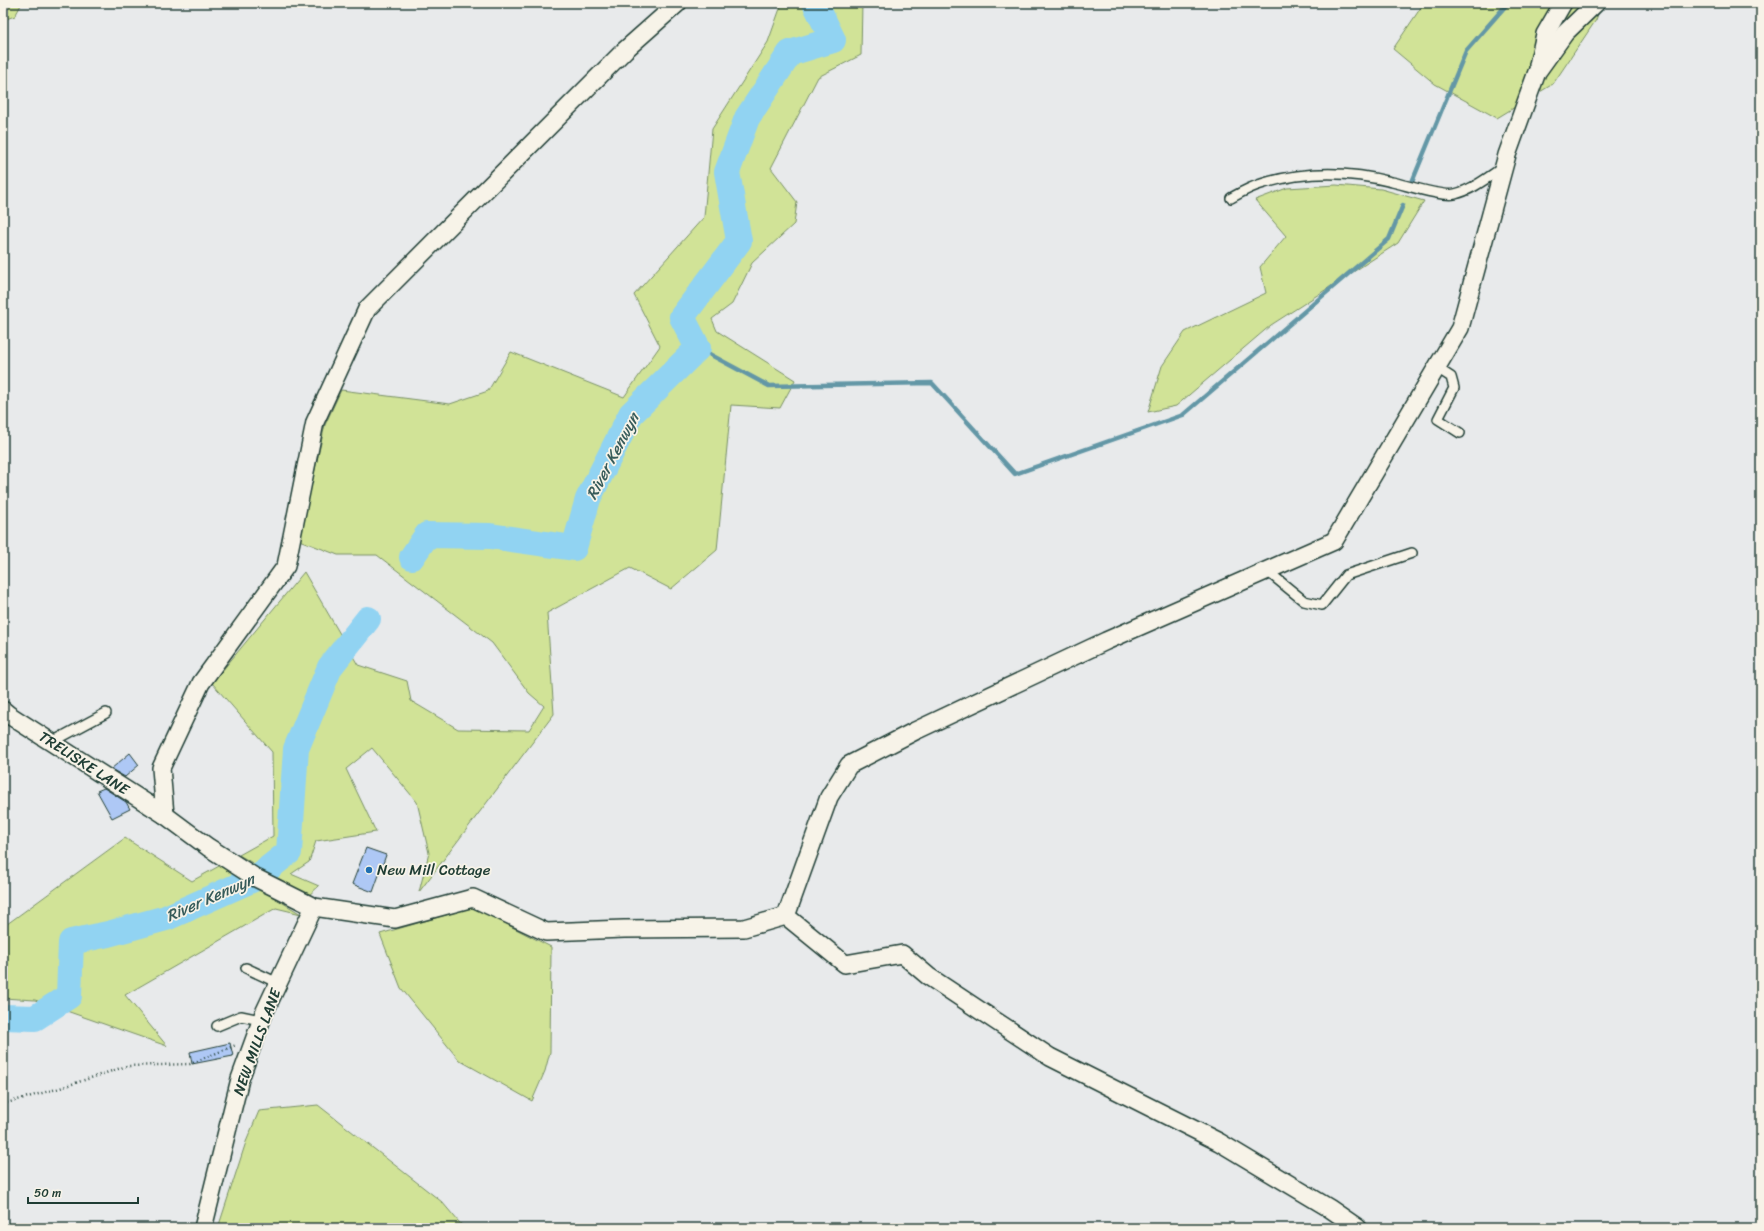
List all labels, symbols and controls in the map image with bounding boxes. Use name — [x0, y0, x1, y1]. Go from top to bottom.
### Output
water label: River Kenwyn — [577, 406, 649, 505]
street label: TRELISKE LANE — [33, 724, 136, 803]
place label: New Mill Cottage — [377, 857, 491, 883]
water label: River Kenwyn — [161, 864, 261, 930]
marker: New Mill Cottage — [364, 865, 374, 875]
street label: NEW MILLS LANE — [226, 983, 289, 1099]
scale bar — [28, 1179, 138, 1205]
text: 50 m — [34, 1182, 61, 1204]

